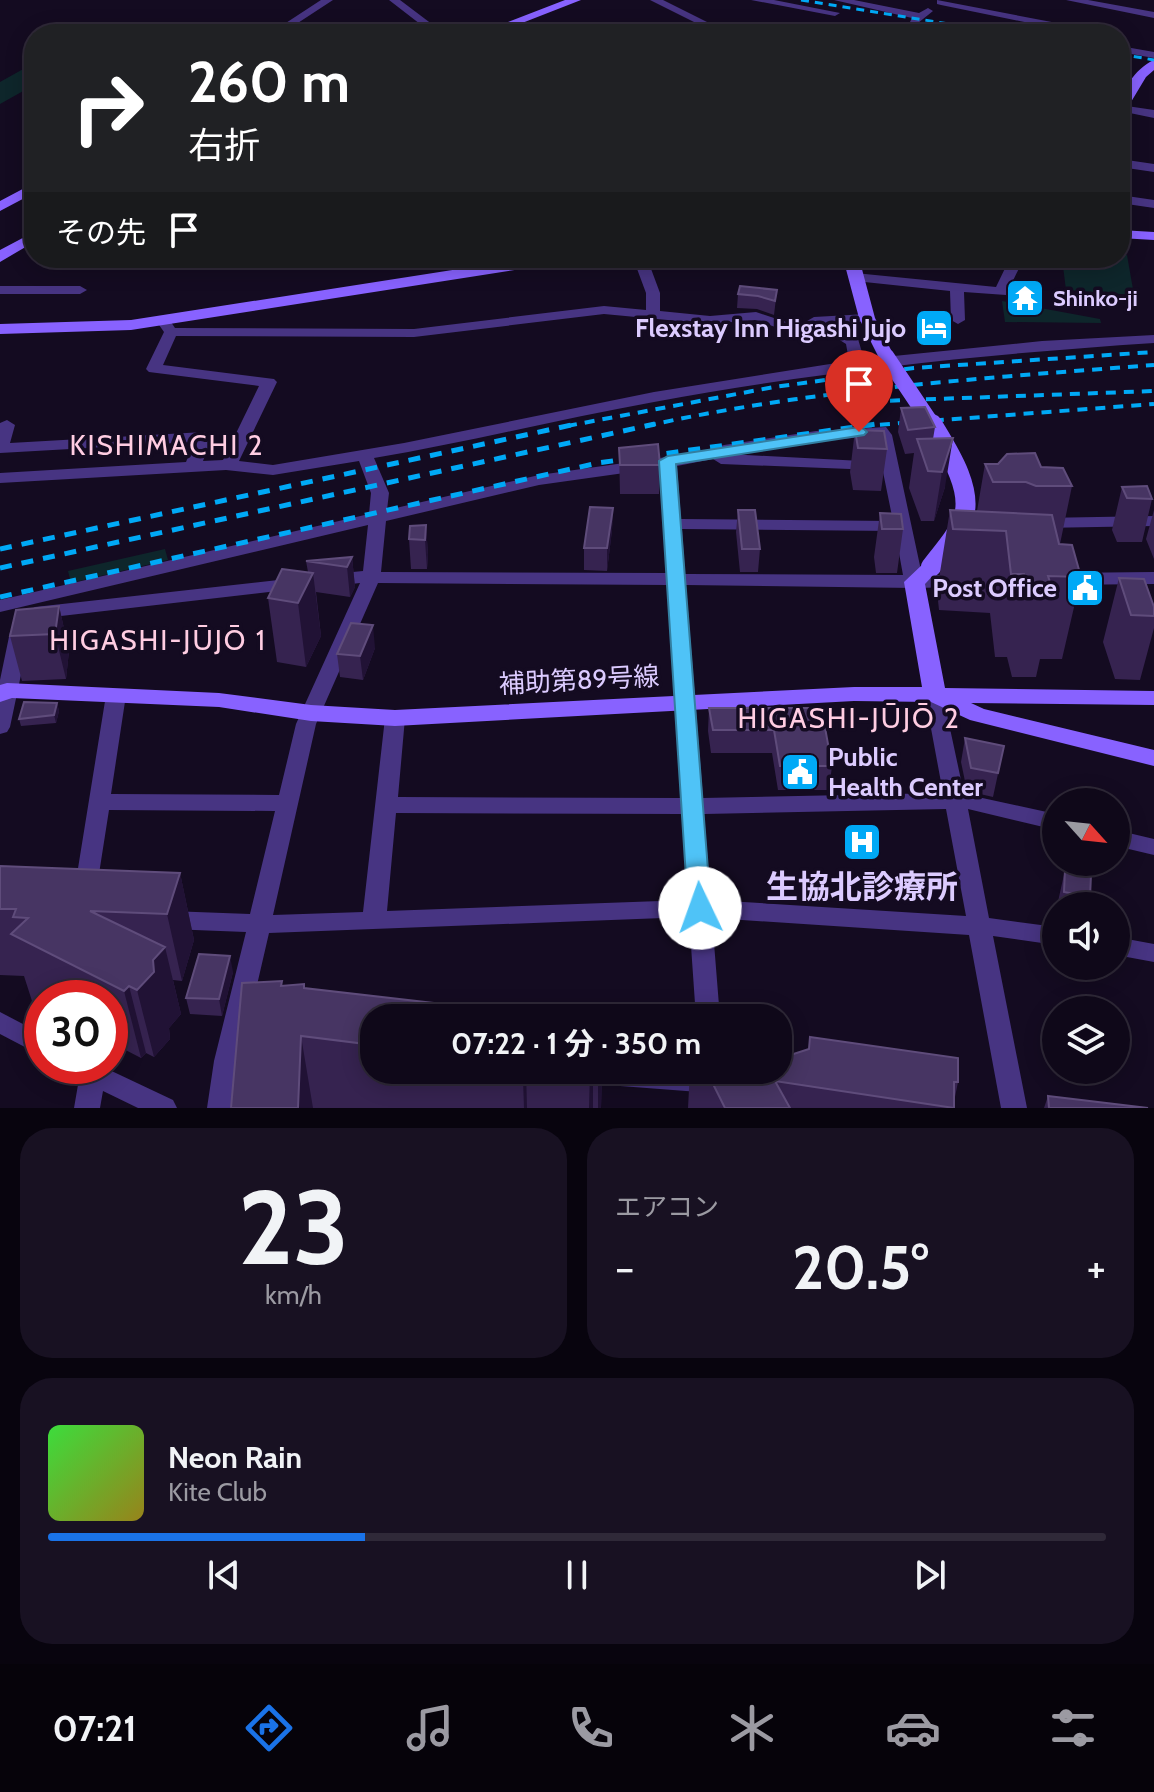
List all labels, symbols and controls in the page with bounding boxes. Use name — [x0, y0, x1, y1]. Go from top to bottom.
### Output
text: 260 m — [188, 48, 350, 116]
icon: right — [56, 56, 160, 160]
text: 右折 — [188, 123, 260, 167]
icon: arrive — [162, 208, 206, 252]
text: その先 — [56, 214, 146, 251]
temple icon: Shinko-ji — [1004, 277, 1046, 319]
place label: Shinko-ji — [1053, 285, 1138, 312]
hotel icon: Flexstay Inn Higashi Jujo — [913, 307, 955, 349]
place label: Flexstay Inn Higashi Jujo — [635, 312, 906, 344]
pin — [825, 350, 893, 432]
icon: arrive — [837, 362, 881, 406]
district label: KISHIMACHI 2 — [70, 428, 264, 462]
public building icon: Post Office — [1064, 567, 1106, 609]
place label: Post Office — [932, 572, 1057, 604]
district label: HIGASHI-JŪJŌ 1 — [49, 623, 267, 657]
street label: 補助第89号線 — [498, 660, 660, 700]
district label: HIGASHI-JŪJŌ 2 — [737, 701, 961, 735]
place label: Public Health Center — [828, 741, 983, 803]
public building icon: Public Health Center — [779, 751, 821, 793]
north arrow — [1042, 788, 1130, 876]
map controls — [1042, 788, 1130, 1084]
hospital icon: 生協北診療所 — [841, 821, 883, 863]
position arrow — [658, 866, 742, 950]
place label: 生協北診療所 — [766, 867, 958, 906]
button: sound — [1042, 892, 1130, 980]
speed limit sign: 30 — [24, 980, 128, 1084]
button: layers — [1042, 996, 1130, 1084]
text: 07:22 · 1 分 · 350 m — [451, 1025, 701, 1062]
text: 23 — [238, 1164, 349, 1290]
text: エアコン — [615, 1191, 719, 1223]
text: 20.5° — [792, 1231, 929, 1304]
text: − — [615, 1241, 634, 1294]
text: + — [1087, 1241, 1106, 1294]
text: km/h — [265, 1279, 322, 1311]
text: Neon Rain — [168, 1439, 302, 1476]
text: Kite Club — [168, 1476, 267, 1508]
icon: previous — [202, 1553, 246, 1597]
icon: pause — [555, 1553, 599, 1597]
icon: next — [908, 1553, 952, 1597]
icon: directions — [241, 1700, 297, 1756]
icon: music — [402, 1700, 458, 1756]
icon: phone — [563, 1700, 619, 1756]
icon: climate — [724, 1700, 780, 1756]
icon: car — [885, 1700, 941, 1756]
icon: filters — [1045, 1700, 1101, 1756]
text: 07:21 — [52, 1706, 137, 1750]

